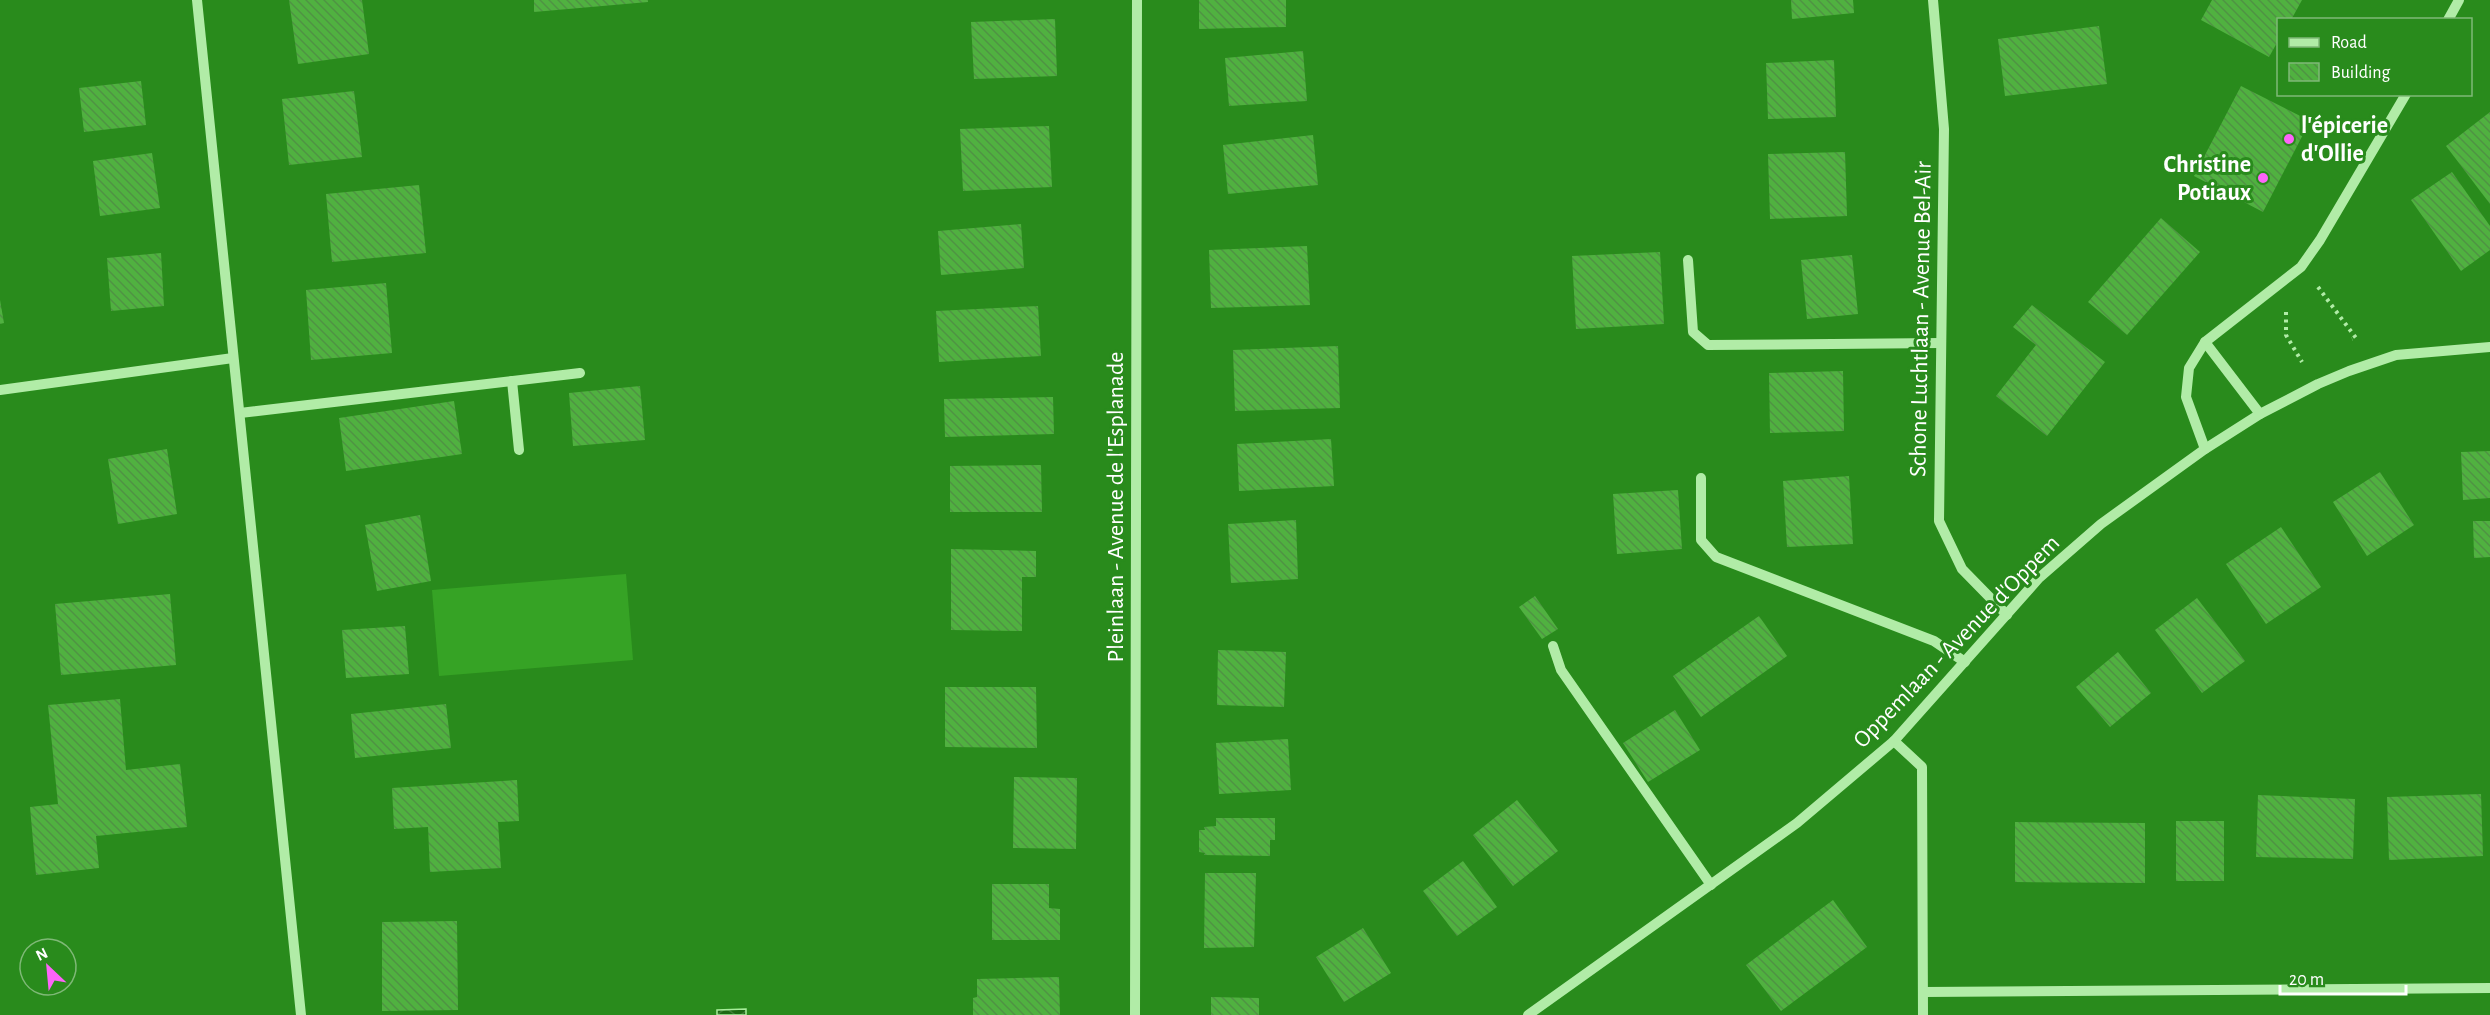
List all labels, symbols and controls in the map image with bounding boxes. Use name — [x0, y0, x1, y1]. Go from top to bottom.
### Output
legend — [2277, 18, 2472, 96]
text: Road — [2331, 34, 2367, 52]
text: Building — [2331, 64, 2391, 82]
place label: l'épicerie d'Ollie — [2301, 114, 2388, 166]
marker: l'épicerie d'Ollie — [2282, 132, 2296, 146]
place label: Christine Potiaux — [2164, 153, 2251, 205]
street label: Schone Luchtlaan - Avenue Bel-Air — [1906, 161, 1936, 477]
marker: Christine Potiaux — [2256, 171, 2270, 185]
street label: Pleinlaan - Avenue de l'Esplanade — [1104, 352, 1128, 662]
street label: Oppemlaan - Avenue d'Oppem — [1849, 531, 2064, 753]
north arrow — [18, 937, 78, 997]
text: N — [33, 945, 50, 964]
scale bar — [2280, 958, 2406, 996]
text: 20 m — [2289, 971, 2324, 989]

